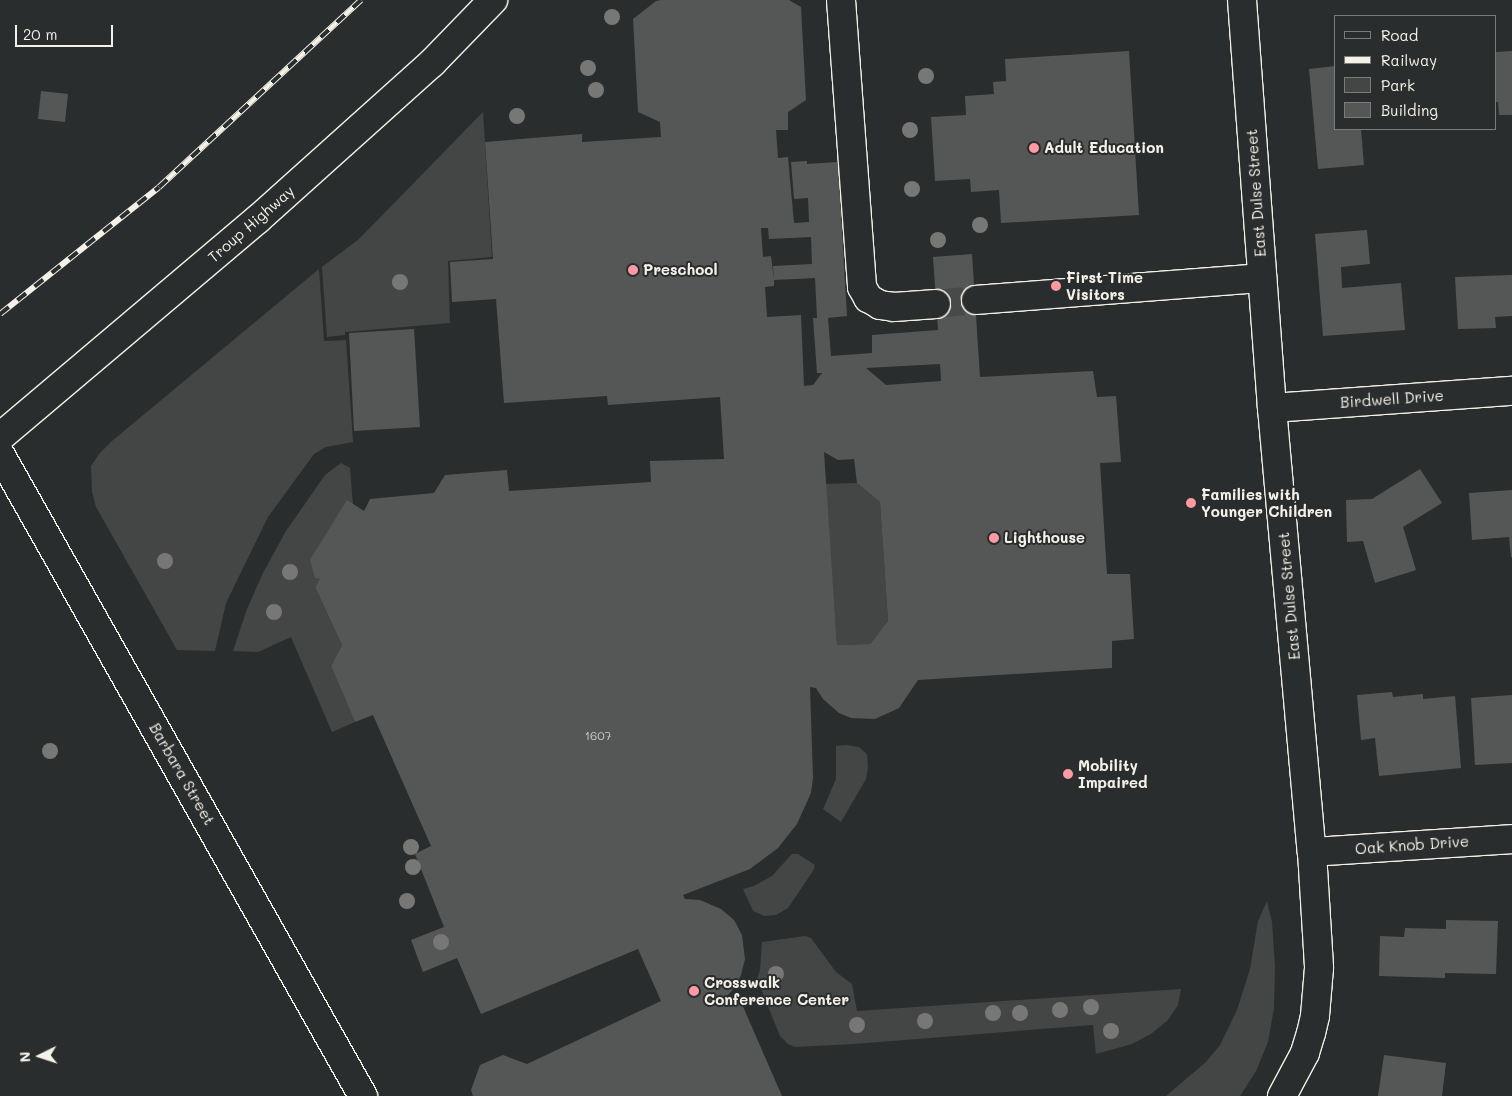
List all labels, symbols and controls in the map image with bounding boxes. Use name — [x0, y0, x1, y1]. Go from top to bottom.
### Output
scale bar — [18, 15, 115, 47]
legend — [1334, 15, 1497, 130]
text: 20 m — [23, 24, 57, 44]
text: Road — [1381, 25, 1418, 45]
text: Railway — [1381, 50, 1437, 70]
text: Park — [1381, 75, 1415, 95]
text: Building — [1381, 100, 1438, 120]
street label: East Dulse Street — [1243, 129, 1269, 257]
place label: Adult Education — [1044, 139, 1164, 157]
marker: Adult Education — [1028, 142, 1040, 154]
street label: Troup Highway — [204, 182, 298, 266]
place label: Preschool — [643, 261, 718, 279]
marker: Preschool — [627, 264, 639, 276]
place label: First Time Visitors — [1066, 268, 1143, 303]
marker: First Time Visitors — [1050, 280, 1062, 292]
street label: Birdwell Drive — [1340, 386, 1444, 412]
place label: Families with Younger Children — [1201, 485, 1332, 520]
marker: Families with Younger Children — [1185, 497, 1197, 509]
place label: Lighthouse — [1004, 529, 1085, 547]
street label: East Dulse Street — [1274, 531, 1304, 661]
marker: Lighthouse — [988, 532, 1000, 544]
street label: Barbara Street — [146, 720, 218, 828]
house number: 1607 — [585, 729, 611, 743]
place label: Mobility Impaired — [1078, 756, 1148, 791]
marker: Mobility Impaired — [1062, 768, 1074, 780]
street label: Oak Knob Drive — [1354, 832, 1470, 858]
place label: Crosswalk Conference Center — [704, 973, 849, 1008]
marker: Crosswalk Conference Center — [688, 985, 700, 997]
north arrow — [15, 1031, 65, 1081]
text: N — [15, 1051, 34, 1063]

